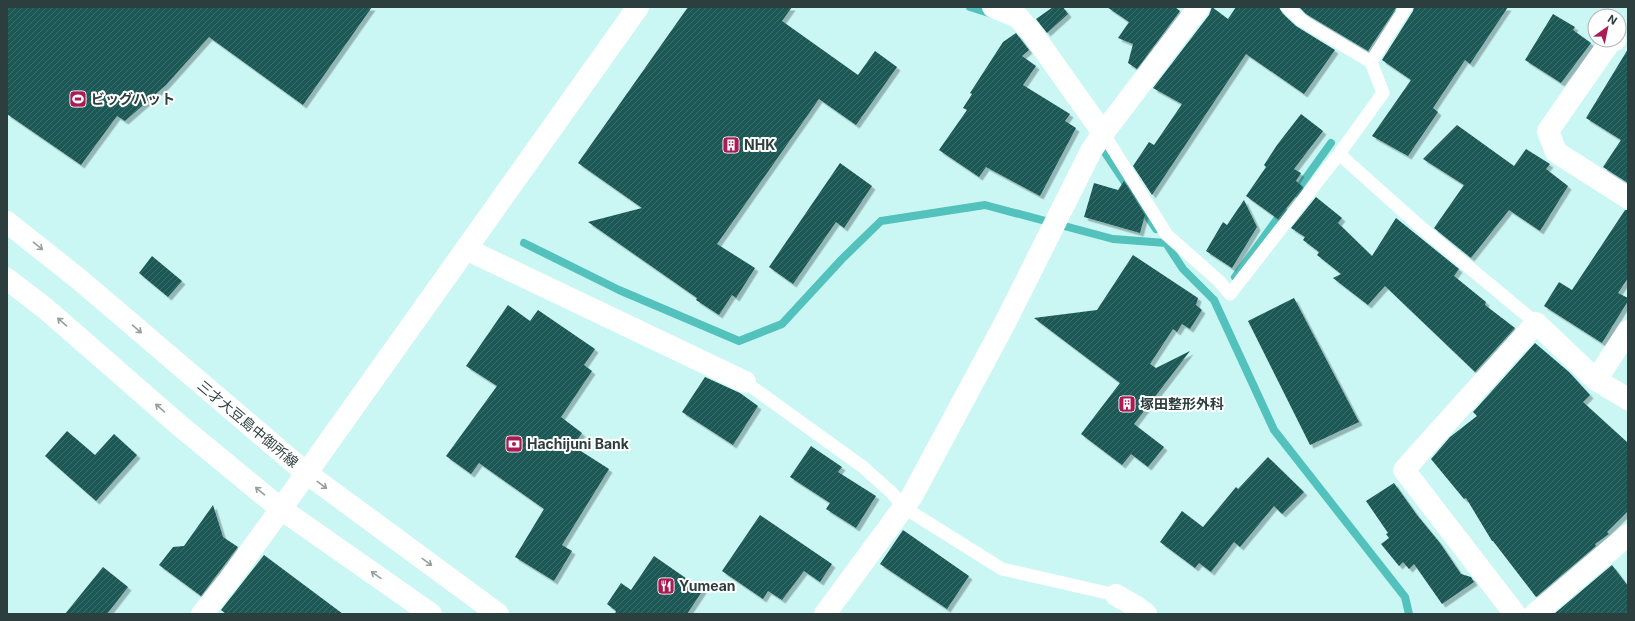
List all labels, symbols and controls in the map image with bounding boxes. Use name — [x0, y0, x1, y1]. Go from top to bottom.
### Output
north arrow — [1587, 8, 1627, 48]
text: N — [1605, 11, 1620, 28]
sports icon: ビッグハット — [68, 89, 88, 109]
place label: ビッグハット — [91, 90, 175, 107]
building icon: NHK — [721, 135, 741, 155]
place label: NHK — [744, 136, 775, 153]
one-way arrow — [32, 242, 43, 250]
one-way arrow — [57, 318, 67, 327]
one-way arrow — [132, 325, 143, 334]
street label: 三才大豆島中御所線 — [195, 377, 302, 471]
building icon: 塚田整形外科 — [1117, 394, 1137, 414]
place label: 塚田整形外科 — [1140, 395, 1224, 412]
one-way arrow — [154, 404, 165, 413]
bank icon: Hachijuni Bank — [504, 434, 524, 454]
place label: Hachijuni Bank — [527, 435, 630, 452]
one-way arrow — [317, 481, 328, 489]
one-way arrow — [254, 487, 265, 496]
one-way arrow — [422, 558, 433, 566]
one-way arrow — [371, 571, 382, 580]
restaurant icon: Yumean — [656, 576, 676, 596]
place label: Yumean — [679, 577, 736, 594]

